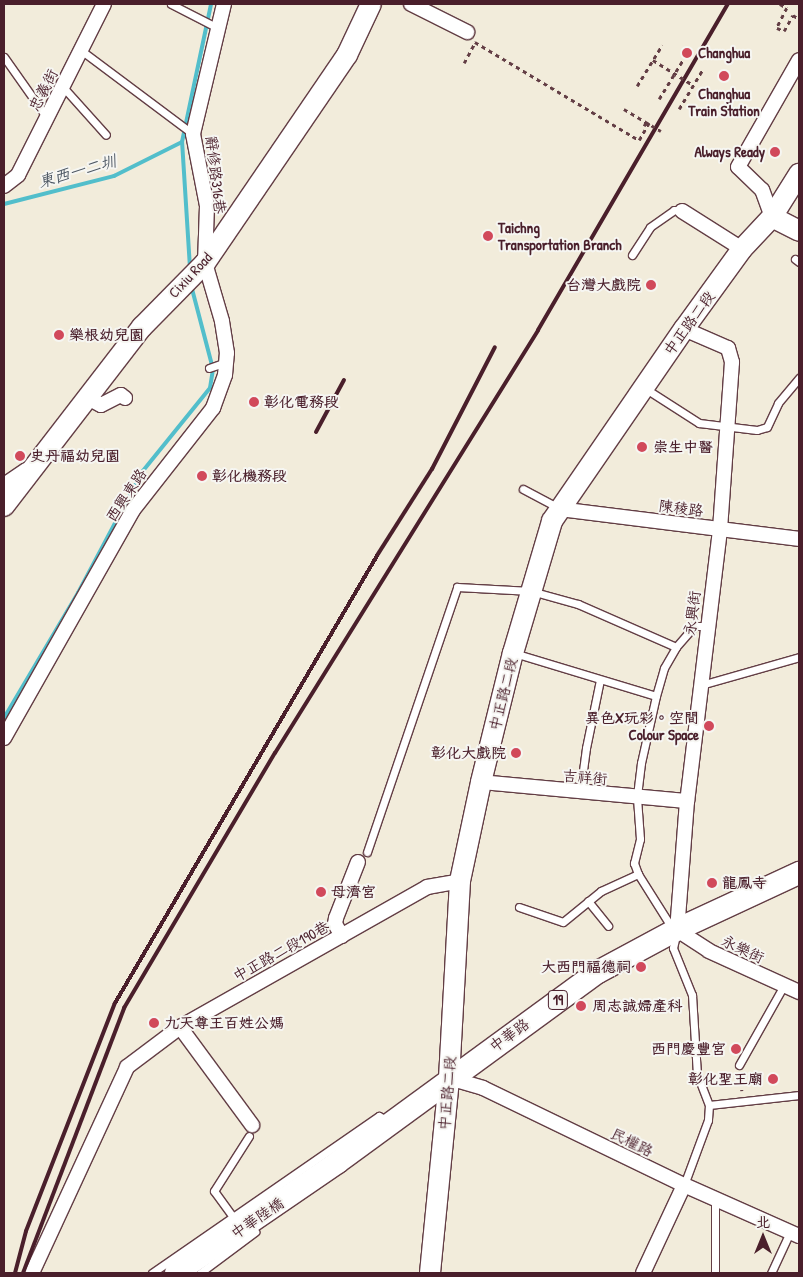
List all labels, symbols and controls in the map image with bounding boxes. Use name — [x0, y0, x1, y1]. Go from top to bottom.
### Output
place label: Changhua — [698, 44, 750, 62]
marker: Changhua — [680, 46, 694, 60]
street label: 忠義街 — [25, 66, 61, 114]
marker: Changhua Train Station — [718, 70, 730, 82]
place label: Changhua Train Station — [688, 84, 760, 119]
street label: 辭修路316巷 — [202, 135, 230, 215]
place label: Always Ready — [694, 143, 765, 161]
marker: Always Ready — [769, 146, 781, 158]
water label: 東西一二圳 — [36, 151, 118, 191]
place label: Taichng Transportation Branch — [498, 218, 621, 253]
marker: Taichng Transportation Branch — [482, 230, 494, 242]
street label: Cixiu Road — [164, 248, 216, 302]
place label: 台灣大戲院 — [566, 276, 641, 294]
marker: 台灣大戲院 — [645, 279, 657, 291]
street label: 中正路二段 — [660, 287, 718, 359]
place label: 樂根幼兒園 — [69, 326, 144, 344]
marker: 樂根幼兒園 — [53, 329, 65, 341]
place label: 彰化電務段 — [264, 393, 339, 411]
marker: 彰化電務段 — [248, 396, 260, 408]
place label: 崇生中醫 — [653, 438, 713, 456]
marker: 崇生中醫 — [635, 440, 649, 454]
place label: 史丹福幼兒園 — [30, 447, 120, 465]
marker: 史丹福幼兒園 — [14, 450, 26, 462]
street label: 西興東路 — [102, 465, 150, 525]
place label: 彰化機務段 — [212, 467, 287, 485]
marker: 彰化機務段 — [196, 470, 208, 482]
street label: 陳稜路 — [658, 496, 704, 520]
street label: 永興街 — [680, 590, 704, 636]
street label: 中正路二段 — [485, 655, 521, 733]
place label: 異色X玩彩。空間 Colour Space — [585, 708, 699, 743]
marker: 異色X玩彩。空間 Colour Space — [703, 720, 715, 732]
place label: 彰化大戲院 — [431, 744, 506, 762]
marker: 彰化大戲院 — [510, 747, 522, 759]
street label: 吉祥街 — [562, 766, 608, 788]
place label: 龍鳳寺 — [722, 874, 767, 892]
marker: 龍鳳寺 — [706, 877, 718, 889]
place label: 母濟宮 — [331, 883, 376, 901]
marker: 母濟宮 — [315, 886, 327, 898]
street label: 中正路二段190巷 — [230, 917, 332, 985]
street label: 永樂街 — [719, 931, 767, 967]
place label: 大西門福德祠 — [541, 958, 631, 976]
marker: 大西門福德祠 — [635, 961, 647, 973]
road number: 19 — [547, 988, 569, 1012]
place label: 周志誠婦產科 — [592, 997, 682, 1015]
marker: 周志誠婦產科 — [574, 999, 588, 1013]
place label: 九天尊王百姓公媽 — [164, 1014, 284, 1032]
street label: 中華路 — [486, 1014, 532, 1056]
marker: 九天尊王百姓公媽 — [148, 1017, 160, 1029]
place label: 西門慶豐宮 — [651, 1040, 726, 1058]
marker: 西門慶豐宮 — [730, 1043, 742, 1055]
street label: 中正路二段 — [435, 1055, 459, 1131]
place label: 彰化聖王廟 — [688, 1070, 763, 1088]
marker: 彰化聖王廟 — [767, 1073, 779, 1085]
street label: 民權路 — [608, 1124, 656, 1160]
street label: 中華陸橋 — [227, 1194, 287, 1242]
north arrow — [738, 1212, 788, 1262]
text: 北 — [756, 1212, 770, 1231]

